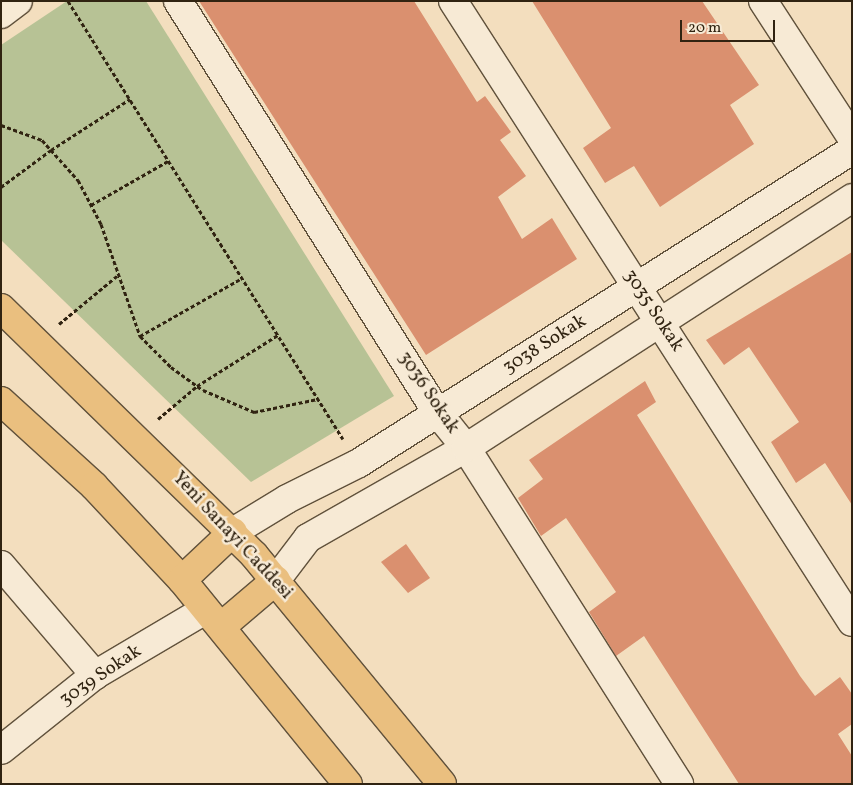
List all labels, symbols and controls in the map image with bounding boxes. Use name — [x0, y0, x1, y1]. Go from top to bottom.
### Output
scale bar — [683, 10, 778, 42]
text: 20 m — [688, 18, 721, 39]
street label: 3035 Sokak — [618, 266, 688, 356]
street label: 3038 Sokak — [499, 310, 591, 380]
street label: 3036 Sokak — [392, 348, 464, 438]
street label: Yeni Sanayi Caddesi — [167, 467, 297, 605]
street label: 3039 Sokak — [56, 640, 146, 712]

